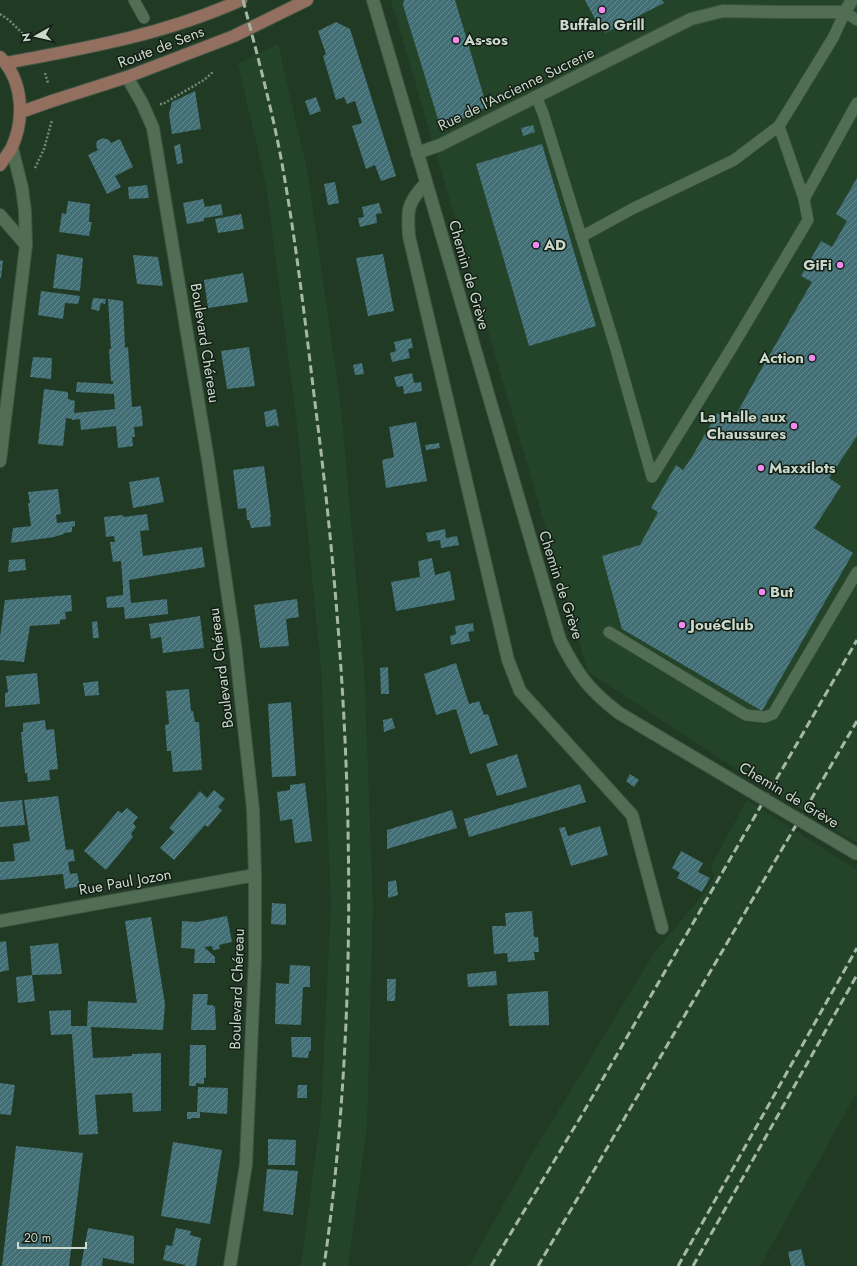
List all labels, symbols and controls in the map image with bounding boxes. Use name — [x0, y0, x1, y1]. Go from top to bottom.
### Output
marker: Buffalo Grill — [597, 5, 607, 15]
place label: Buffalo Grill — [559, 14, 645, 36]
north arrow — [16, 16, 56, 56]
street label: Route de Sens — [115, 20, 207, 74]
place label: As-sos — [463, 29, 508, 51]
text: N — [18, 32, 35, 43]
marker: As-sos — [451, 35, 461, 45]
street label: Rue de l'Ancienne Sucrerie — [434, 41, 598, 137]
street label: Chemin de Grève — [443, 218, 495, 333]
place label: AD — [543, 234, 566, 256]
marker: AD — [531, 240, 541, 250]
place label: GiFi — [803, 254, 832, 276]
marker: GiFi — [835, 260, 845, 270]
street label: Boulevard Chéreau — [185, 282, 225, 404]
place label: Action — [758, 347, 804, 369]
marker: Action — [807, 353, 817, 363]
place label: La Halle aux Chaussures — [700, 406, 786, 445]
marker: La Halle aux Chaussures — [789, 421, 799, 431]
place label: Maxxilots — [769, 457, 836, 479]
marker: Maxxilots — [756, 463, 766, 473]
street label: Chemin de Grève — [533, 528, 589, 642]
place label: But — [770, 581, 794, 603]
marker: But — [757, 587, 767, 597]
street label: Boulevard Chéreau — [203, 607, 239, 729]
place label: JouéClub — [687, 614, 753, 636]
marker: JouéClub — [677, 620, 687, 630]
street label: Chemin de Grève — [735, 756, 843, 834]
street label: Rue Paul Jozon — [77, 863, 173, 901]
street label: Boulevard Chéreau — [224, 928, 250, 1050]
scale bar — [18, 1224, 86, 1250]
text: 20 m — [24, 1229, 51, 1247]

